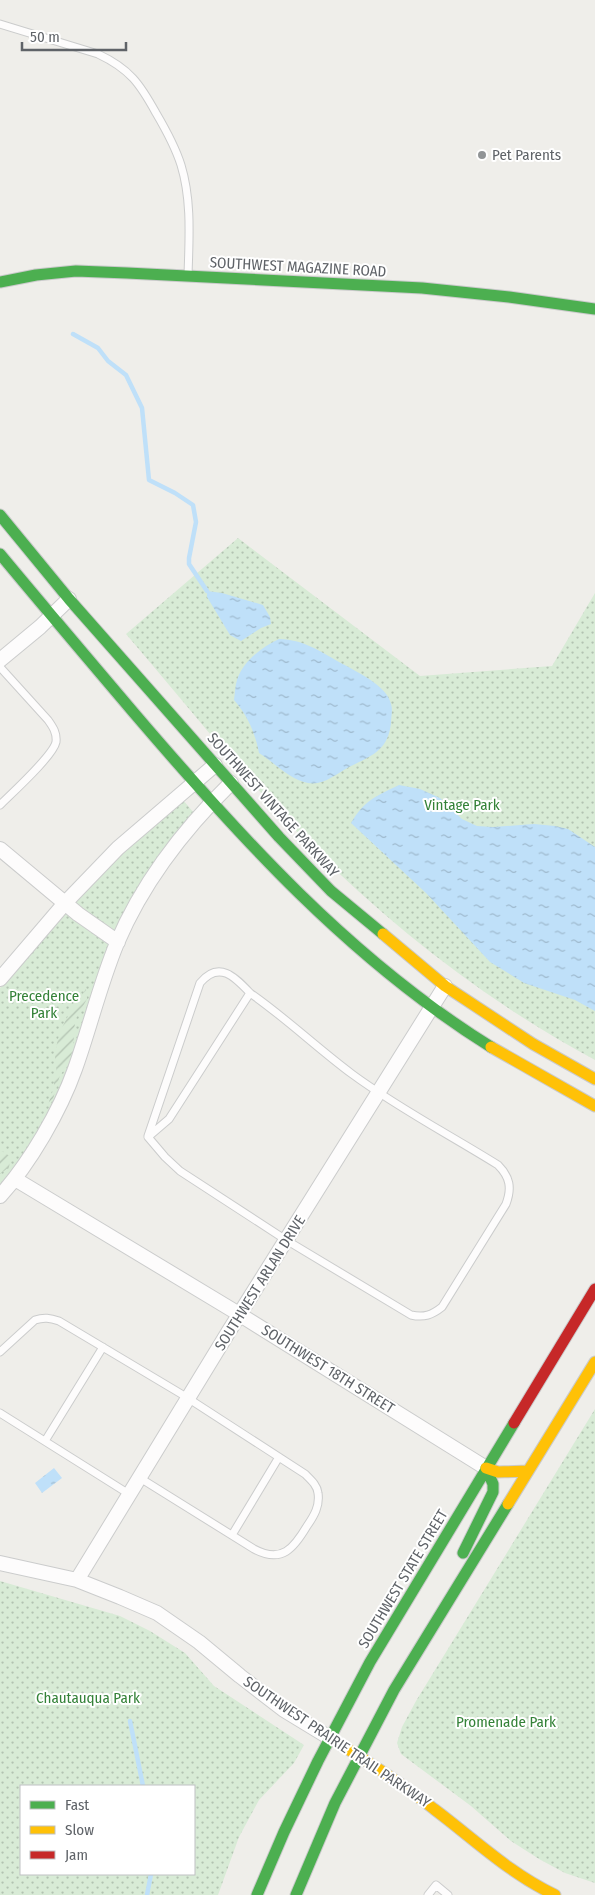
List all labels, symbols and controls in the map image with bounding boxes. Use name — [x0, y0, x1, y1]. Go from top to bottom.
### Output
scale bar — [22, 20, 126, 52]
text: 50 m — [30, 28, 60, 46]
place label: Pet Parents — [492, 146, 561, 164]
marker: Pet Parents — [476, 149, 488, 161]
street label: SOUTHWEST MAGAZINE ROAD — [209, 253, 387, 281]
street label: SOUTHWEST VINTAGE PARKWAY — [203, 729, 343, 881]
park label: Vintage Park — [424, 796, 500, 814]
park label: Precedence Park — [9, 987, 79, 1022]
street label: SOUTHWEST ARLAN DRIVE — [211, 1212, 309, 1354]
street label: SOUTHWEST 18TH STREET — [258, 1321, 398, 1417]
street label: SOUTHWEST STATE STREET — [354, 1506, 452, 1652]
street label: SOUTHWEST PRAIRIE TRAIL PARKWAY — [240, 1673, 434, 1812]
park label: Chautauqua Park — [36, 1689, 140, 1707]
park label: Promenade Park — [456, 1713, 556, 1731]
legend — [20, 1785, 195, 1875]
text: Fast — [65, 1796, 89, 1814]
text: Slow — [65, 1821, 94, 1839]
text: Jam — [65, 1846, 88, 1864]

